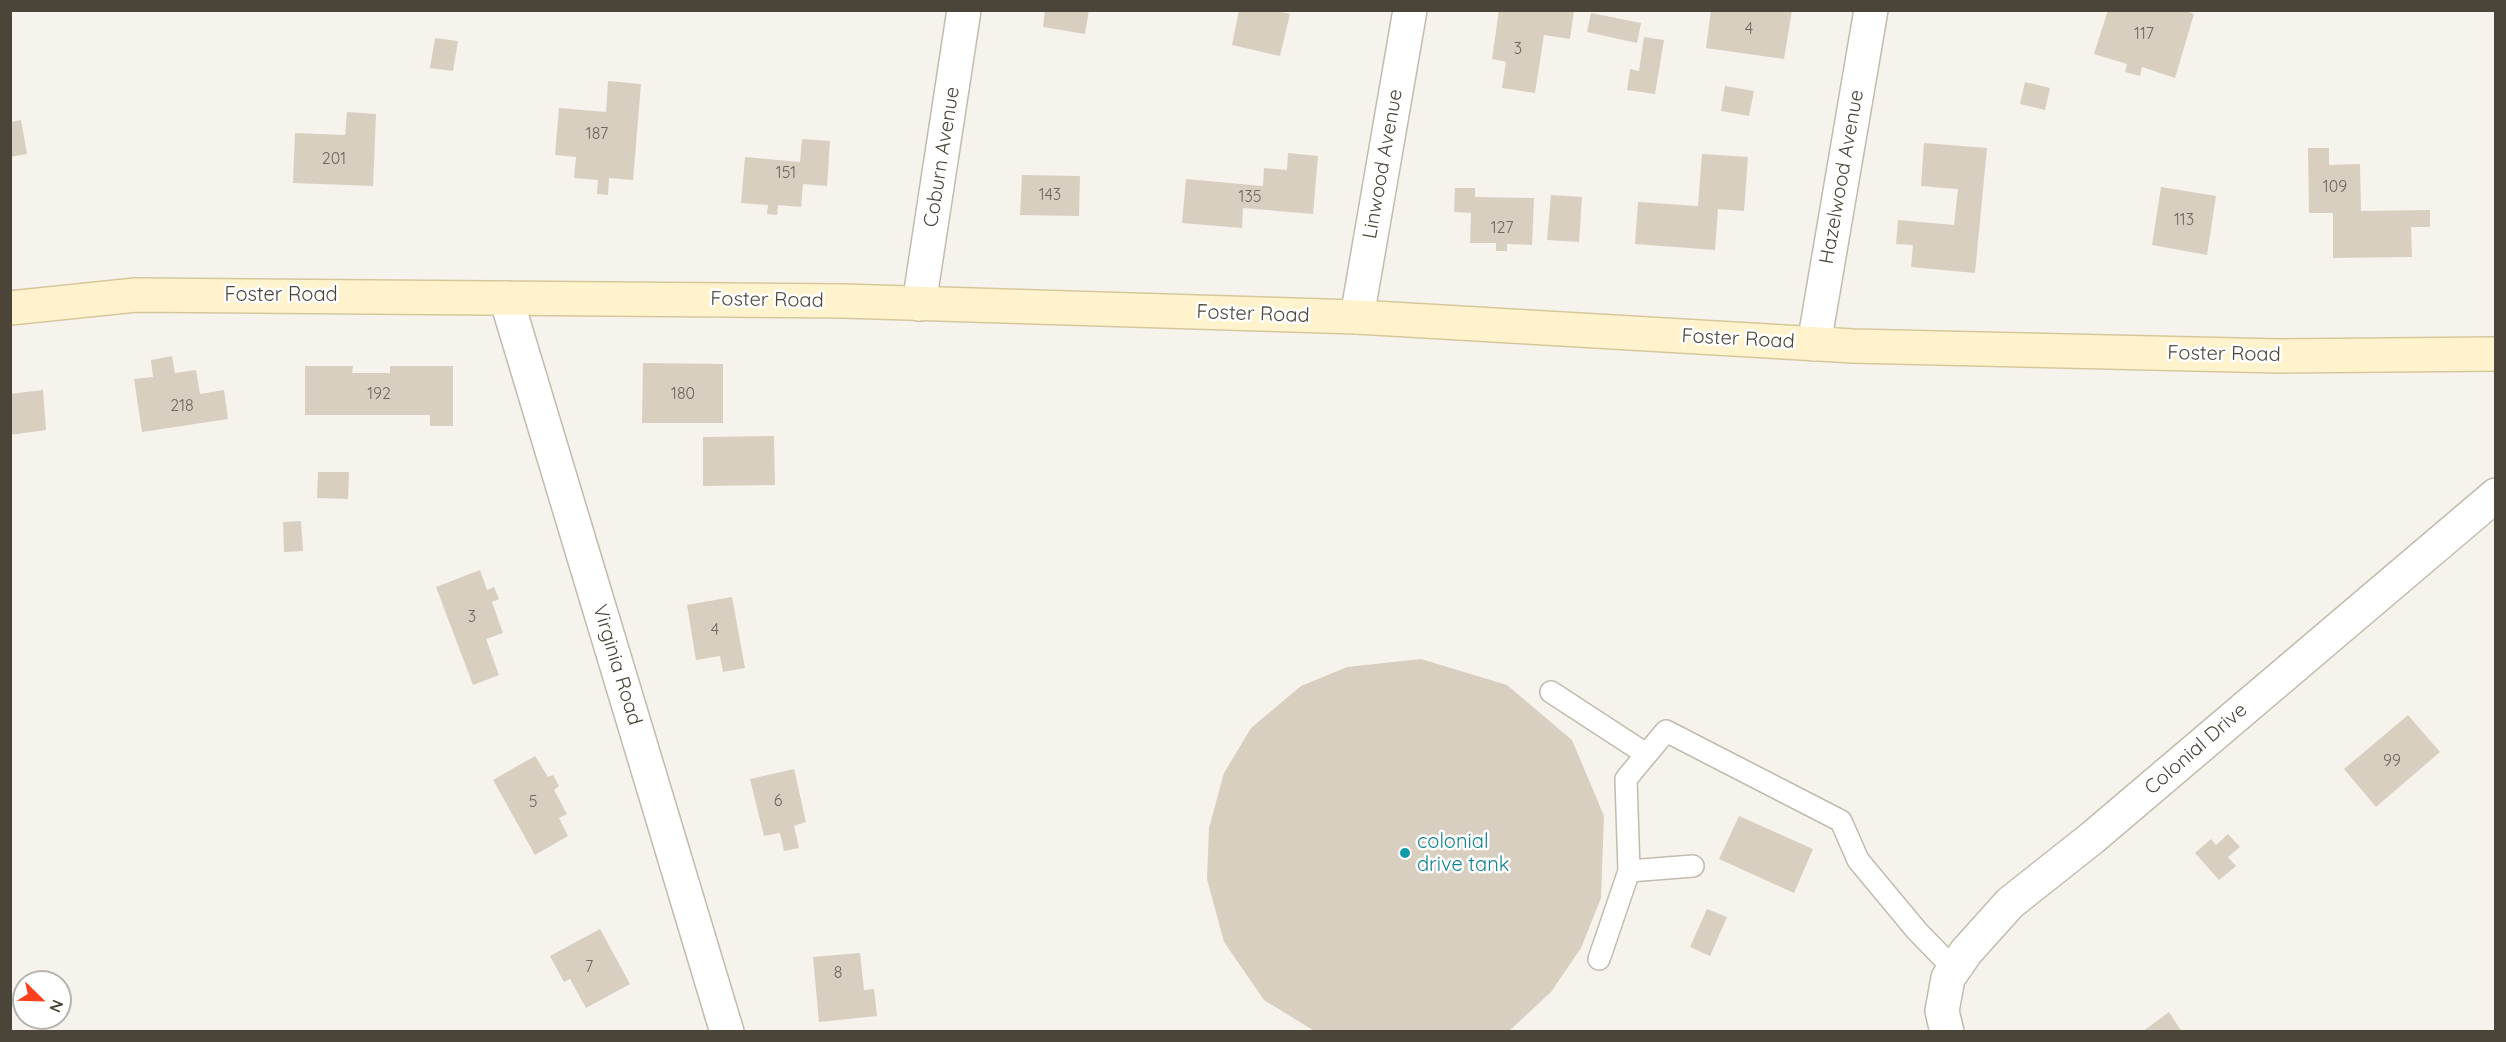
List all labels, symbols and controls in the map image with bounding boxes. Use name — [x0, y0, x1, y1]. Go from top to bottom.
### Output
house number: 4 — [1745, 19, 1753, 39]
house number: 117 — [2134, 24, 2154, 44]
house number: 3 — [1514, 39, 1522, 59]
street label: Coburn Avenue — [919, 85, 965, 229]
street label: Linwood Avenue — [1358, 87, 1408, 241]
street label: Hazelwood Avenue — [1815, 88, 1869, 266]
house number: 187 — [586, 124, 608, 144]
house number: 201 — [322, 149, 346, 169]
house number: 151 — [776, 163, 796, 183]
house number: 109 — [2323, 177, 2347, 197]
house number: 143 — [1039, 185, 1061, 205]
house number: 135 — [1238, 187, 1262, 207]
house number: 113 — [2174, 210, 2194, 230]
house number: 127 — [1491, 218, 1513, 238]
street label: Foster Road — [224, 283, 338, 307]
street label: Foster Road — [710, 287, 824, 313]
street label: Foster Road — [1196, 300, 1310, 328]
street label: Foster Road — [1681, 324, 1795, 354]
street label: Foster Road — [2167, 341, 2281, 367]
house number: 192 — [367, 384, 391, 404]
house number: 180 — [671, 384, 695, 404]
house number: 218 — [170, 396, 194, 416]
street label: Virginia Road — [587, 602, 647, 728]
house number: 3 — [468, 607, 476, 627]
house number: 4 — [711, 620, 719, 640]
street label: Colonial Drive — [2140, 698, 2252, 800]
house number: 99 — [2383, 751, 2401, 771]
house number: 6 — [774, 791, 782, 811]
house number: 5 — [529, 792, 537, 812]
place label: colonial drive tank — [1417, 830, 1509, 877]
marker: colonial drive tank — [1398, 846, 1412, 860]
house number: 7 — [585, 957, 593, 977]
house number: 8 — [834, 963, 842, 983]
north arrow — [12, 970, 72, 1030]
text: N — [45, 997, 68, 1016]

